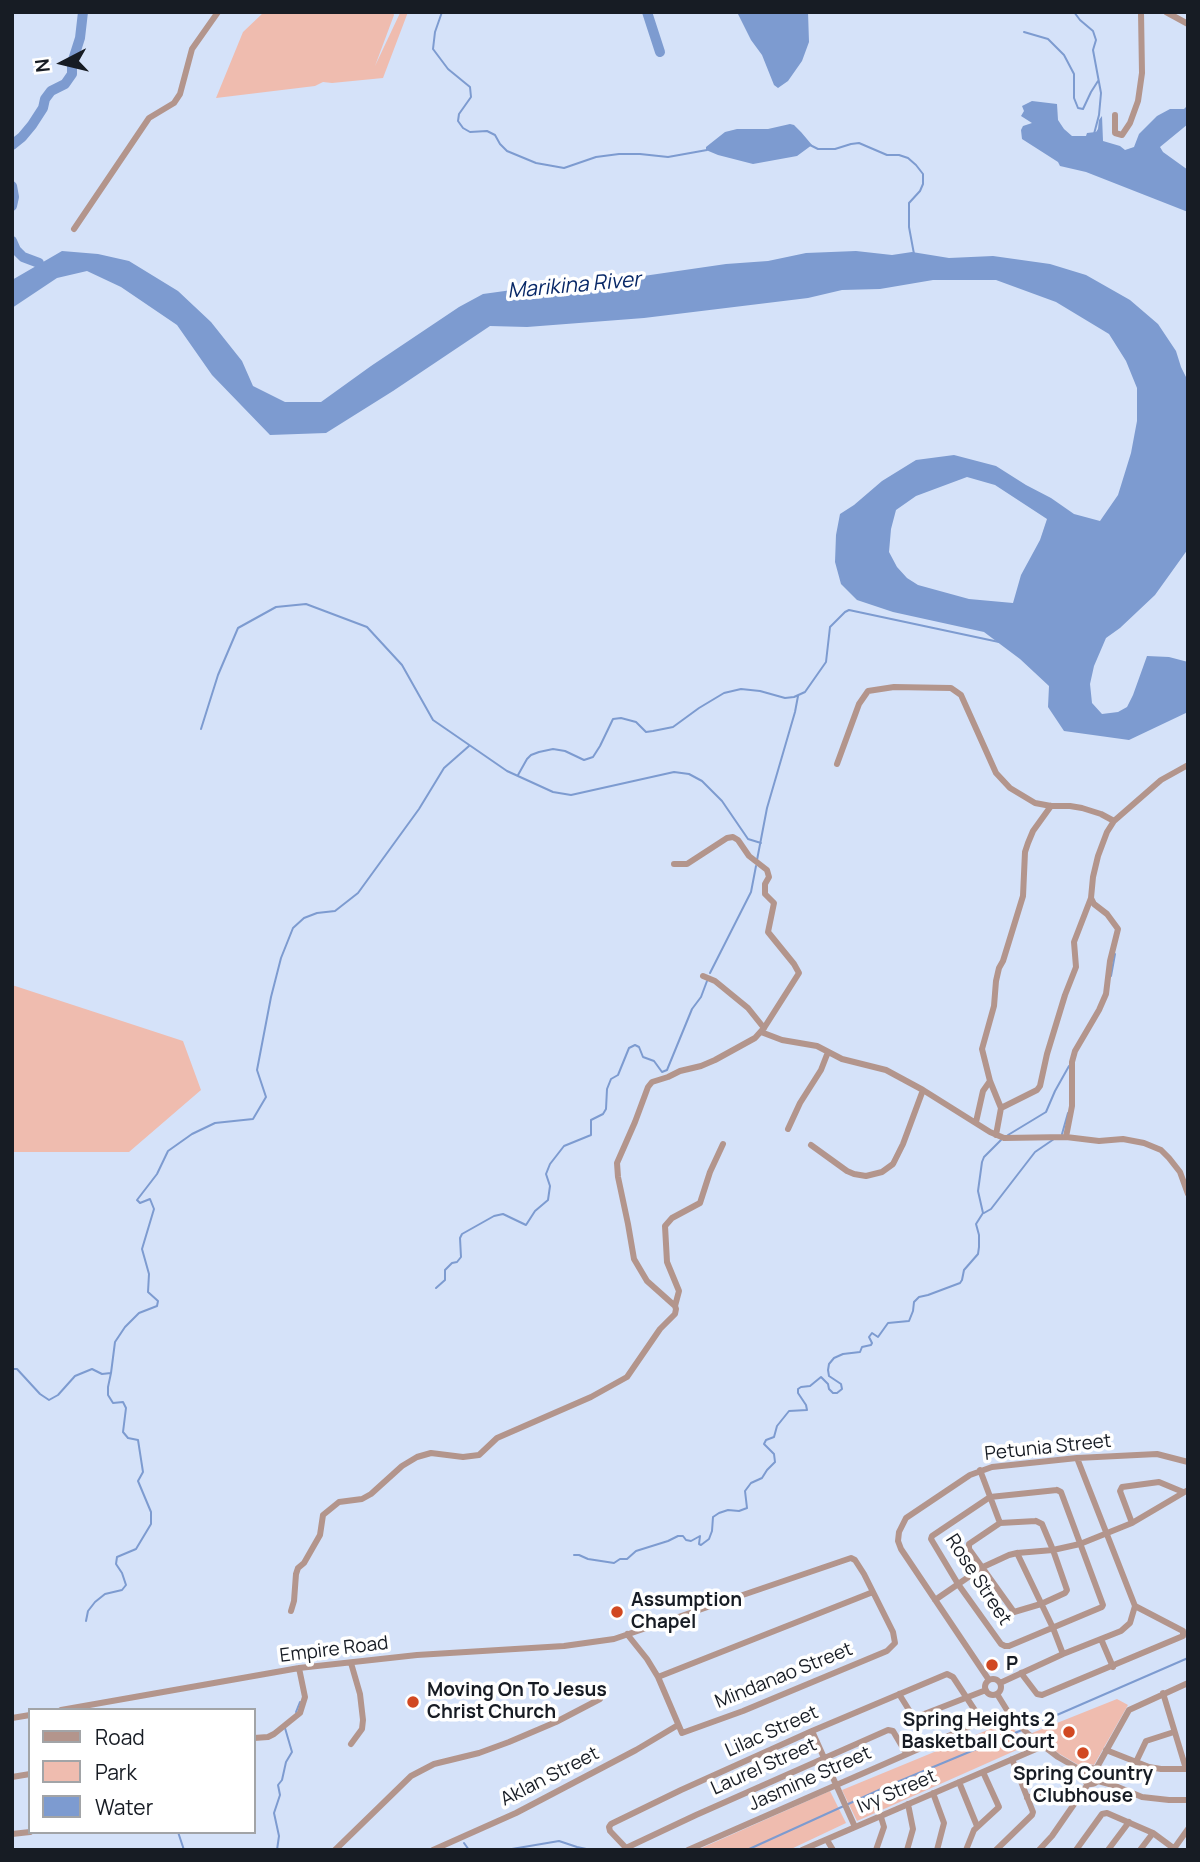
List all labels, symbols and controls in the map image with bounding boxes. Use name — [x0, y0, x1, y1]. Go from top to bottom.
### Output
north arrow — [28, 28, 98, 98]
text: N — [28, 57, 56, 74]
water label: Marikina River — [506, 268, 642, 304]
street label: Petunia Street — [984, 1430, 1112, 1466]
street label: Rose Street — [940, 1530, 1016, 1630]
place label: Assumption Chapel — [631, 1590, 742, 1634]
marker: Assumption Chapel — [609, 1604, 625, 1620]
street label: Empire Road — [278, 1632, 390, 1668]
street label: Mindanao Street — [712, 1638, 856, 1714]
place label: P — [1006, 1654, 1018, 1676]
marker: P — [984, 1657, 1000, 1673]
place label: Moving On To Jesus Christ Church — [427, 1680, 607, 1724]
marker: Moving On To Jesus Christ Church — [405, 1694, 421, 1710]
street label: Lilac Street — [722, 1701, 822, 1763]
legend — [28, 1708, 256, 1834]
place label: Spring Heights 2 Basketball Court — [902, 1710, 1055, 1754]
text: Road — [95, 1723, 145, 1751]
marker: Spring Heights 2 Basketball Court — [1061, 1724, 1077, 1740]
street label: Laurel Street — [708, 1734, 820, 1800]
street label: Aklan Street — [497, 1742, 603, 1812]
street label: Jasmine Street — [745, 1742, 875, 1816]
marker: Spring Country Clubhouse — [1075, 1745, 1091, 1761]
text: Park — [95, 1758, 137, 1786]
place label: Spring Country Clubhouse — [1013, 1764, 1153, 1808]
street label: Ivy Street — [854, 1765, 940, 1819]
text: Water — [95, 1793, 153, 1821]

